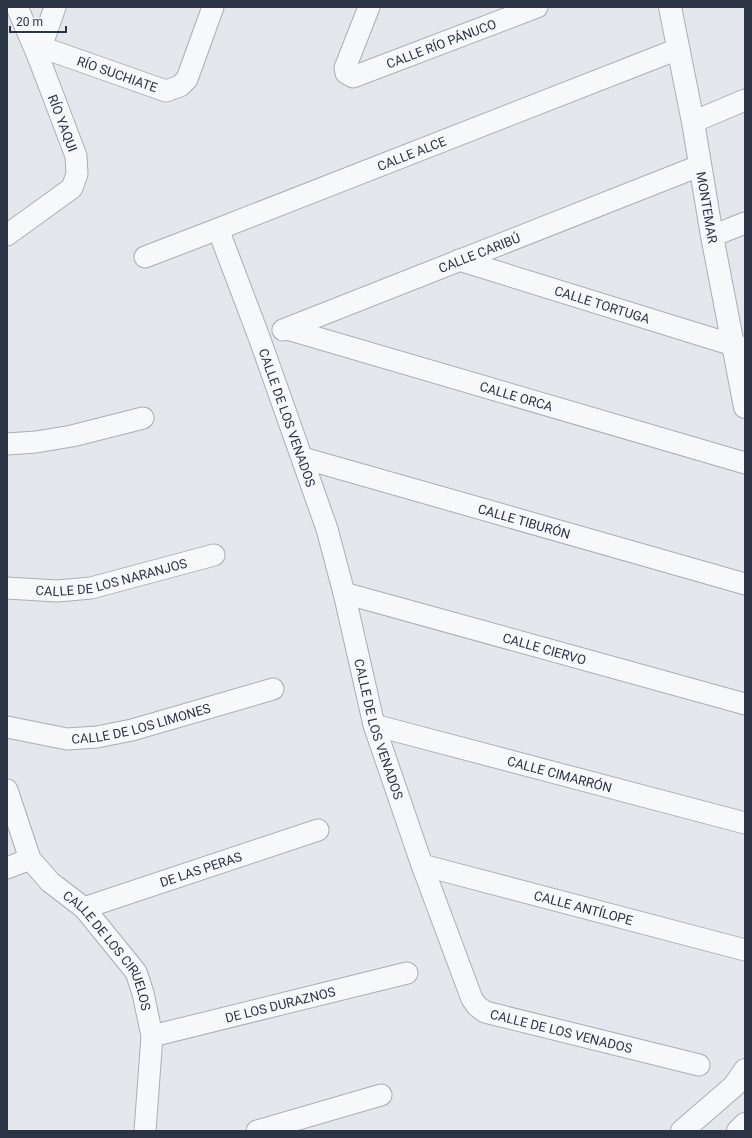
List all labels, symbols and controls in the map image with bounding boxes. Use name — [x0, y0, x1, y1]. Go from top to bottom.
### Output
scale bar — [10, 8, 66, 34]
text: 20 m — [16, 15, 43, 29]
street label: CALLE RÍO PÁNUCO — [384, 16, 498, 72]
street label: RÍO SUCHIATE — [75, 53, 159, 95]
street label: RÍO YAQUI — [45, 92, 80, 154]
street label: CALLE ALCE — [375, 134, 448, 174]
street label: MONTEMAR — [693, 171, 720, 245]
street label: CALLE CARIBÚ — [436, 230, 523, 276]
street label: CALLE TORTUGA — [553, 283, 652, 327]
street label: CALLE DE LOS VENADOS — [256, 346, 319, 489]
street label: CALLE ORCA — [478, 379, 555, 415]
street label: CALLE TIBURÓN — [476, 501, 572, 542]
street label: CALLE DE LOS NARANJOS — [35, 555, 189, 599]
street label: CALLE CIERVO — [501, 630, 588, 668]
street label: CALLE DE LOS VENADOS — [351, 657, 406, 802]
street label: CALLE DE LOS LIMONES — [71, 700, 213, 747]
street label: CALLE CIMARRÓN — [505, 753, 614, 796]
street label: DE LAS PERAS — [158, 849, 244, 890]
street label: CALLE DE LOS CIRUELOS — [60, 888, 154, 1012]
street label: CALLE ANTÍLOPE — [532, 888, 634, 928]
street label: DE LOS DURAZNOS — [224, 984, 337, 1026]
street label: CALLE DE LOS VENADOS — [488, 1007, 634, 1056]

